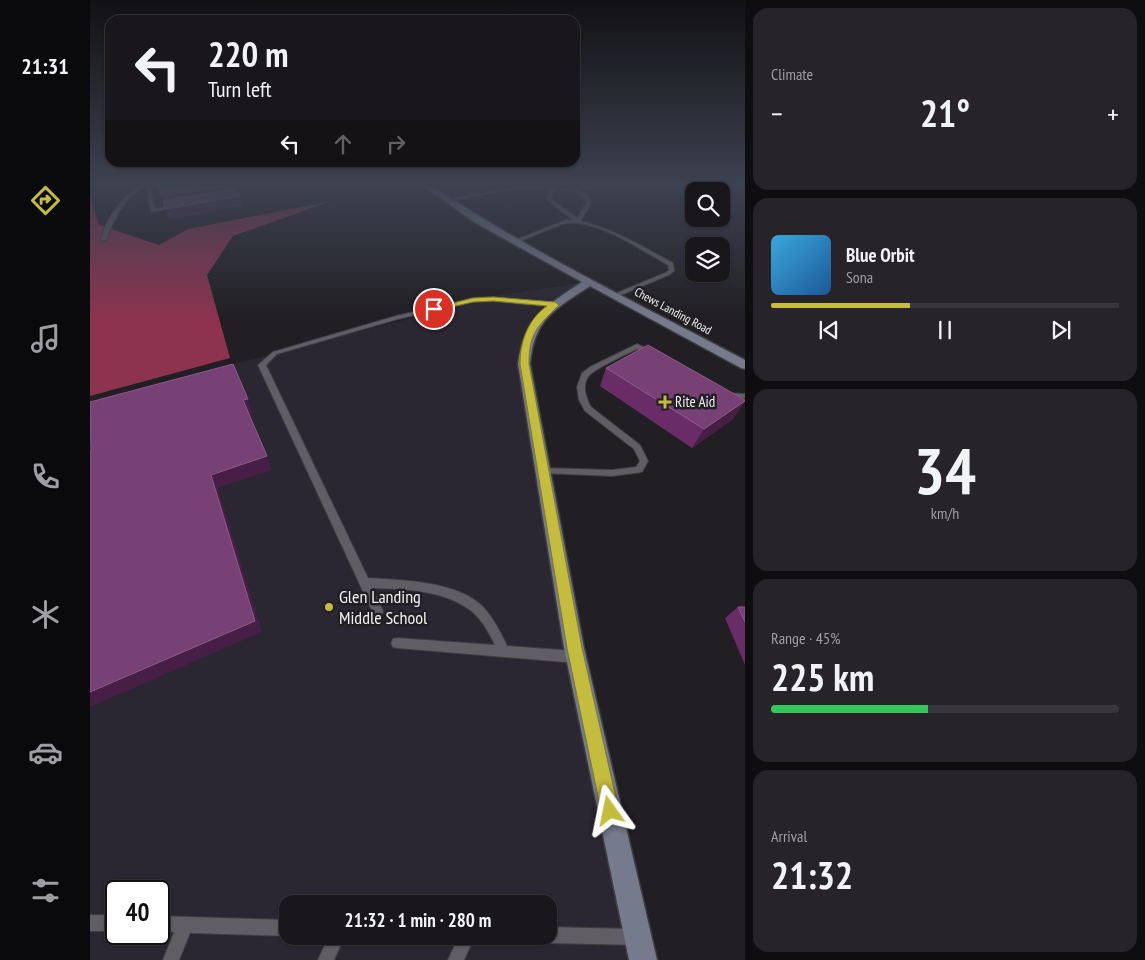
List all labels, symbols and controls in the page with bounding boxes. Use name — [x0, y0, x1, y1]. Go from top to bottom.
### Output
text: 220 m — [208, 31, 289, 77]
icon: left — [125, 35, 190, 100]
text: 21:31 — [21, 52, 69, 80]
text: Climate — [771, 64, 813, 84]
text: Turn left — [208, 75, 272, 103]
text: 21° — [920, 88, 970, 137]
text: − — [771, 95, 783, 132]
text: + — [1107, 95, 1119, 132]
icon: left — [276, 130, 304, 158]
icon: ahead — [329, 130, 357, 158]
icon: right — [382, 130, 410, 158]
map controls — [685, 182, 730, 282]
button: search — [685, 182, 730, 227]
icon: directions — [28, 183, 63, 218]
button: layers — [685, 237, 730, 282]
text: Blue Orbit — [846, 243, 915, 267]
text: Sona — [846, 267, 873, 287]
street label: Chews Landing Road — [632, 284, 714, 337]
pin — [413, 288, 455, 330]
icon: arrive — [420, 295, 448, 323]
icon: previous — [815, 316, 843, 344]
icon: pause — [931, 316, 959, 344]
icon: next — [1047, 316, 1075, 344]
icon: music — [28, 321, 63, 356]
place label: Rite Aid — [675, 392, 715, 411]
marker: Rite Aid — [659, 396, 671, 408]
text: 34 — [914, 428, 976, 512]
icon: phone — [28, 459, 63, 494]
text: km/h — [931, 503, 959, 523]
place label: Glen Landing Middle School — [339, 585, 428, 629]
icon: climate — [28, 597, 63, 632]
marker: Glen Landing Middle School — [323, 601, 335, 613]
text: Range · 45% — [771, 628, 840, 648]
text: 225 km — [771, 652, 874, 701]
icon: car — [28, 735, 63, 770]
position arrow — [583, 784, 635, 836]
text: Arrival — [771, 826, 807, 846]
text: 21:32 — [771, 850, 853, 899]
icon: filters — [28, 873, 63, 908]
speed limit sign: 40 — [105, 880, 170, 945]
text: 21:32 · 1 min · 280 m — [345, 908, 491, 932]

